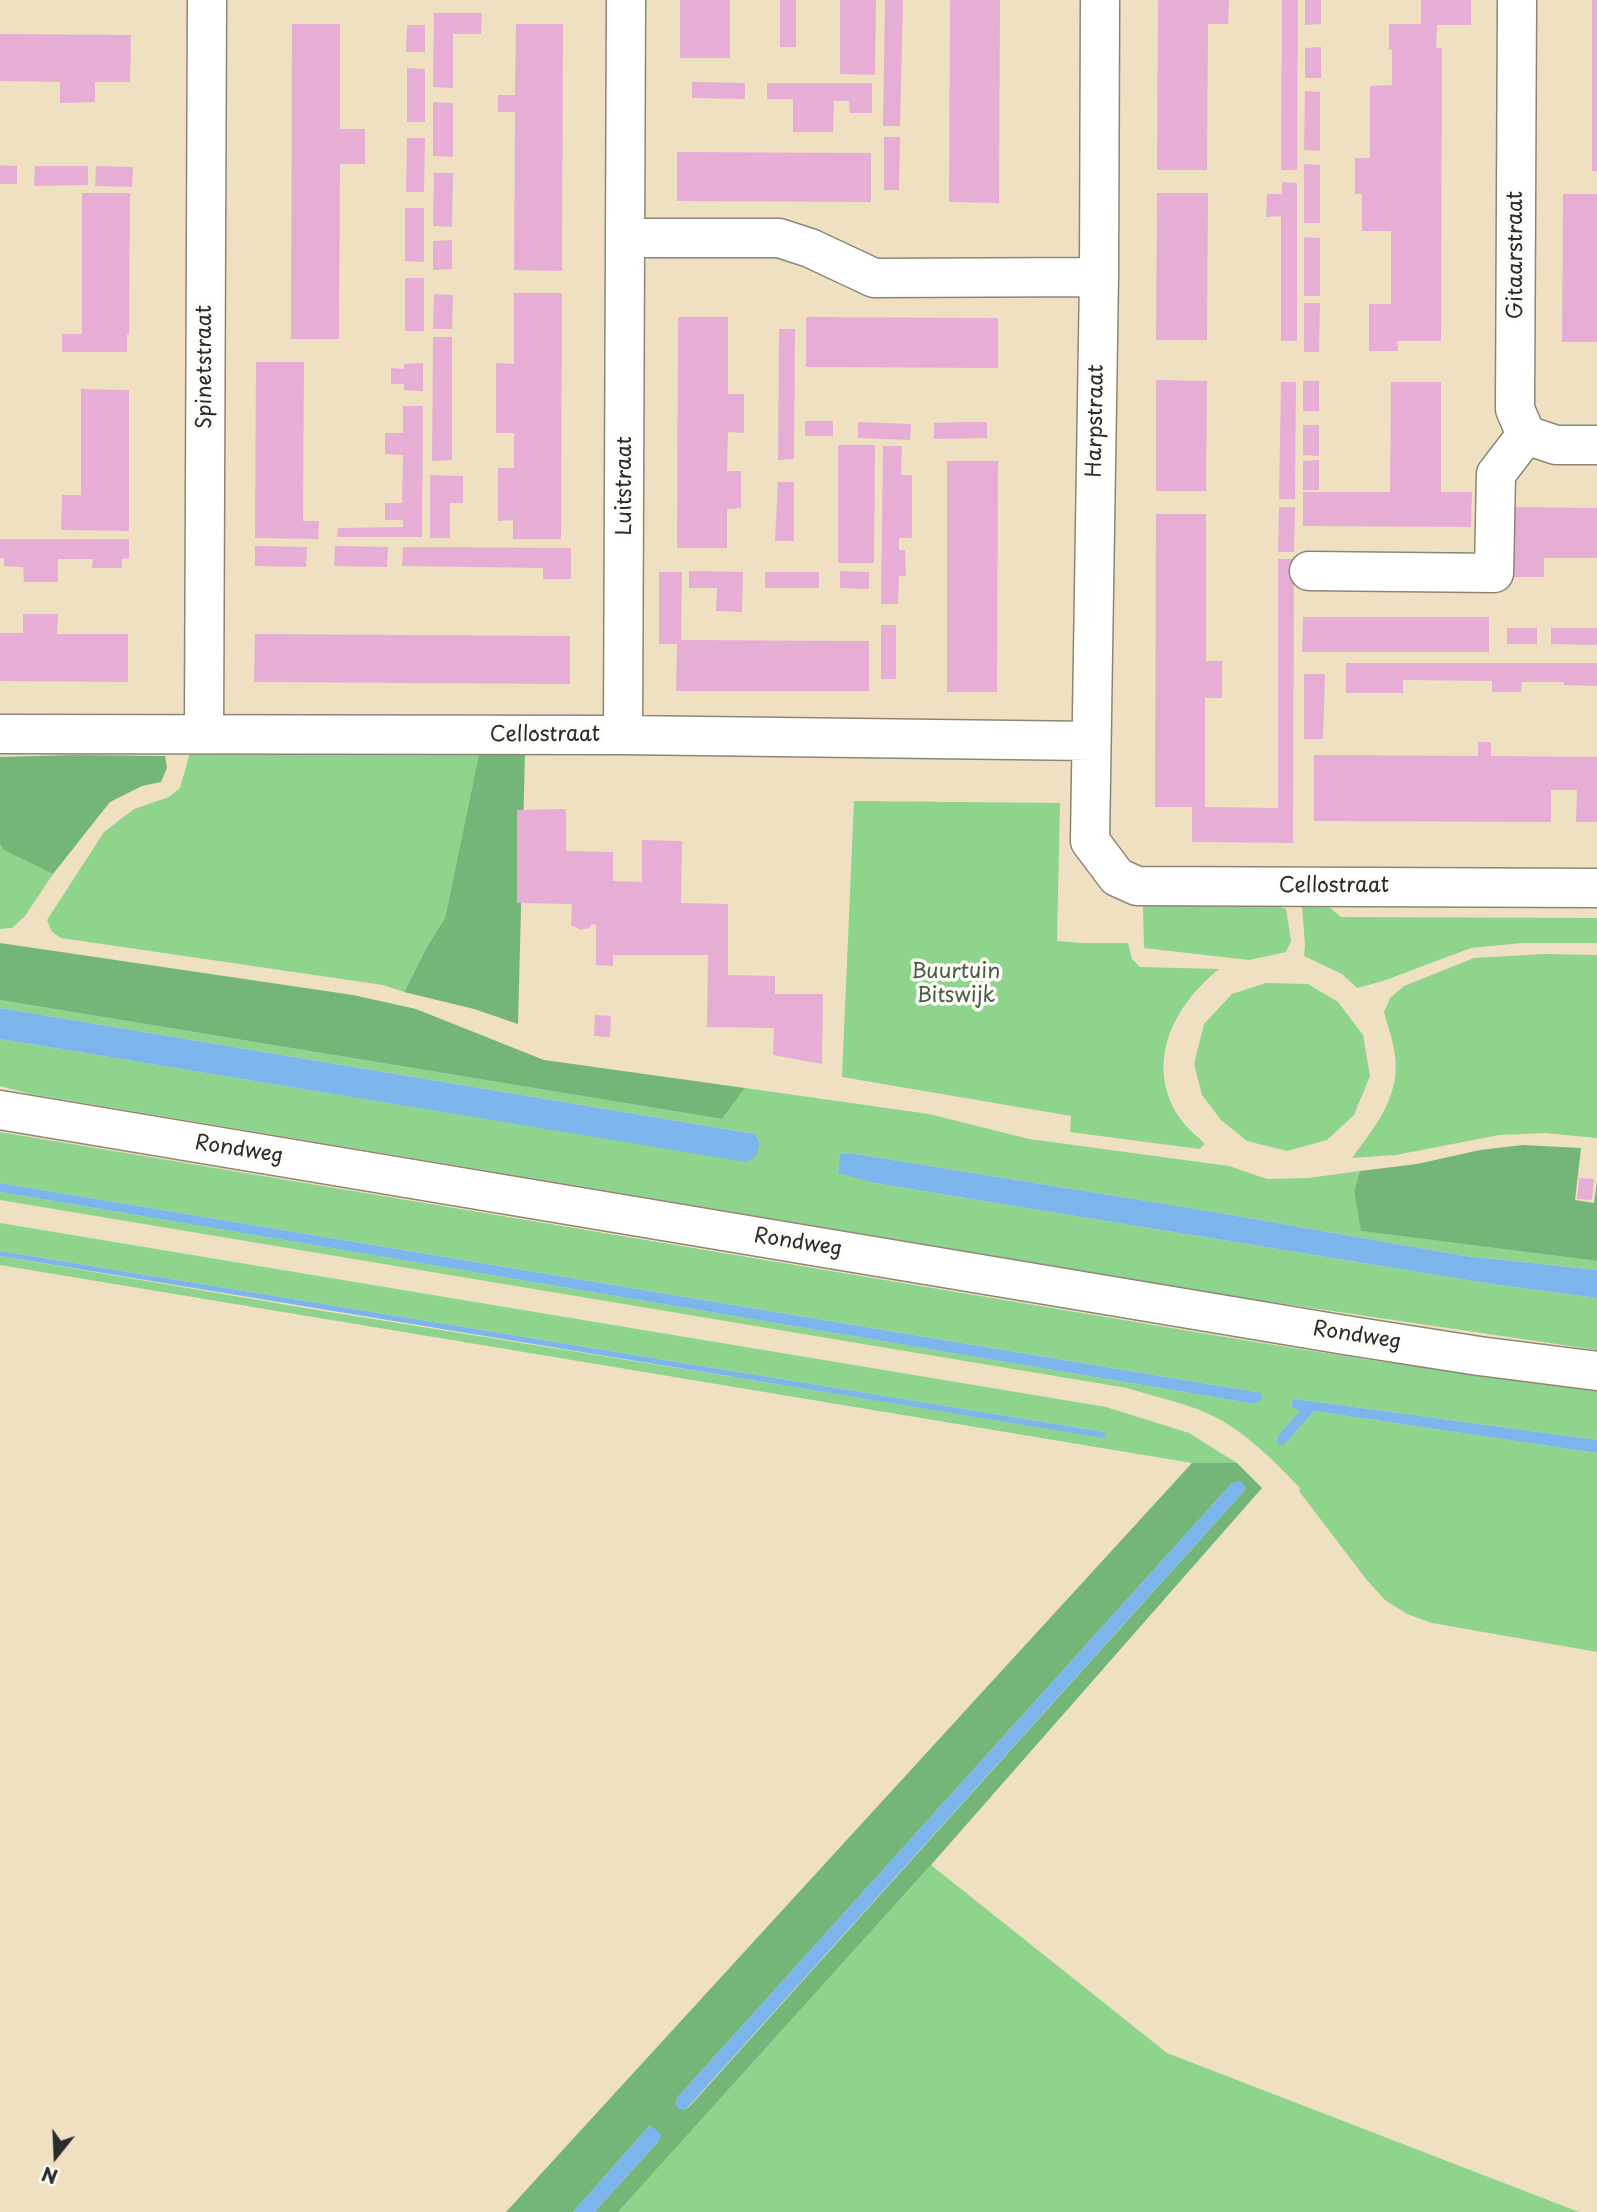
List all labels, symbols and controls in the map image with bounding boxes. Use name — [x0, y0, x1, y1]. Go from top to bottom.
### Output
street label: Gitaarstraat — [1503, 191, 1529, 319]
street label: Spinetstraat — [192, 305, 218, 429]
street label: Harpstraat — [1082, 364, 1110, 478]
street label: Luitstraat — [612, 436, 638, 536]
street label: Cellostraat — [490, 722, 600, 748]
street label: Cellostraat — [1279, 873, 1389, 899]
park label: Buurtuin Bitswijk — [912, 959, 1000, 1009]
street label: Rondweg — [193, 1131, 285, 1169]
street label: Rondweg — [752, 1224, 844, 1262]
street label: Rondweg — [1311, 1317, 1403, 1355]
north arrow — [21, 2121, 91, 2191]
text: N — [38, 2160, 61, 2192]

